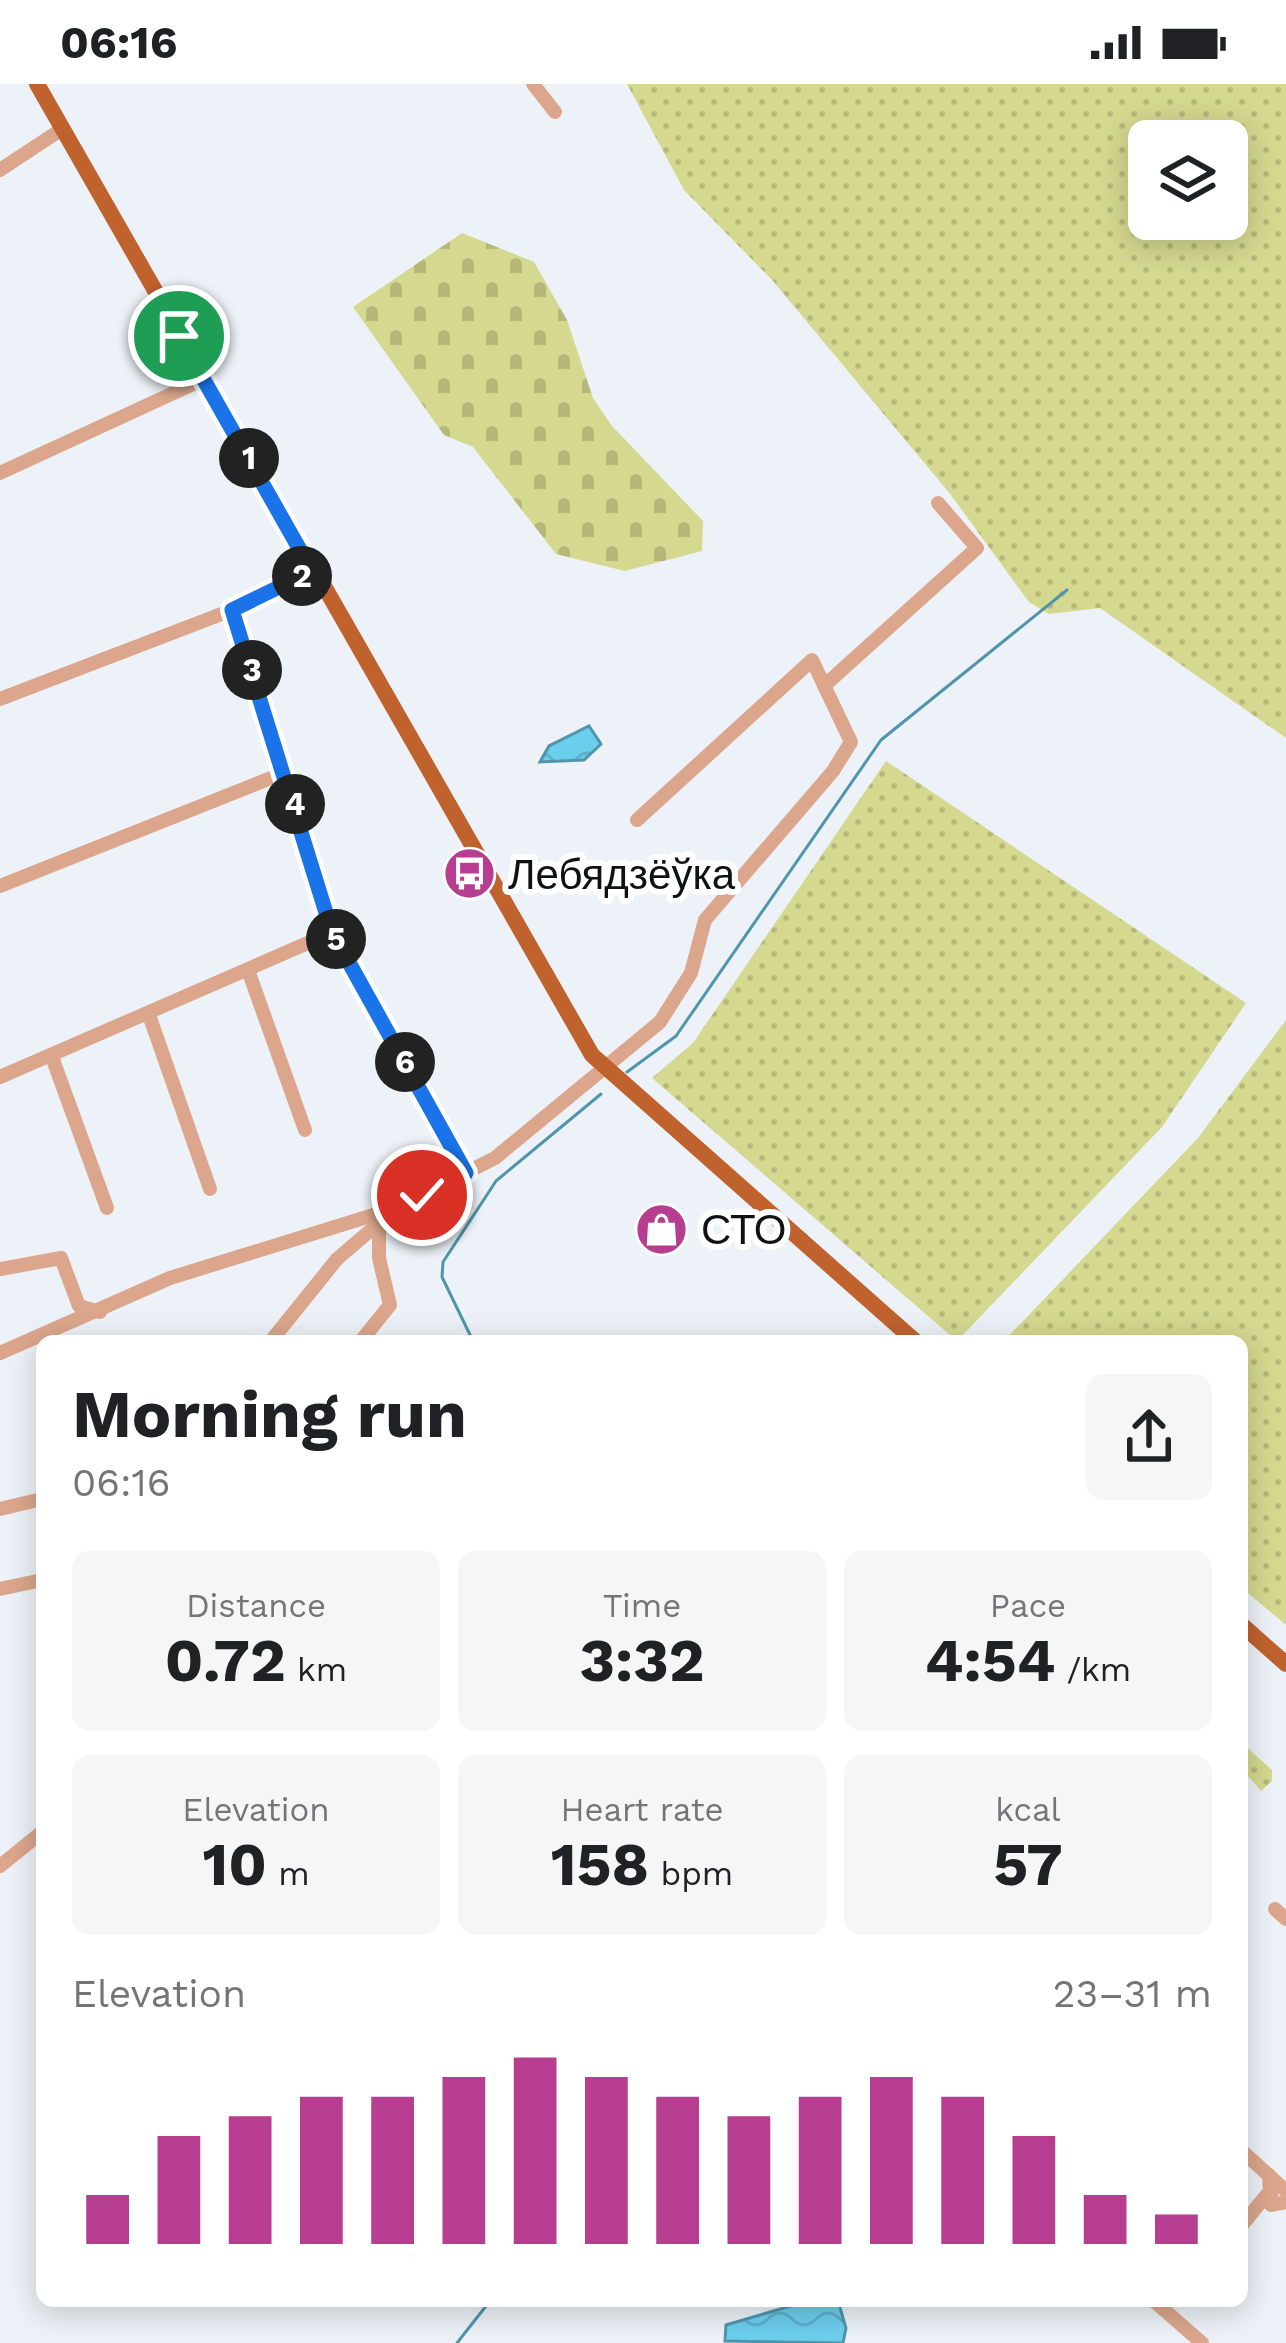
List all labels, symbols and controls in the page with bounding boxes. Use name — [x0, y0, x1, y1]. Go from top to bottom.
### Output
text: 06:16 — [60, 16, 177, 69]
map controls — [1128, 120, 1248, 240]
button: layers — [1128, 120, 1248, 240]
pin — [128, 285, 230, 387]
icon: arrive — [146, 303, 212, 369]
pin: 1 — [219, 428, 279, 488]
text: 1 — [242, 438, 256, 477]
pin: 2 — [272, 546, 332, 606]
text: 2 — [292, 556, 312, 595]
pin: 3 — [222, 640, 282, 700]
text: 3 — [242, 650, 262, 689]
pin: 4 — [265, 774, 325, 834]
text: 4 — [284, 784, 306, 823]
bus stop icon: Лебядзёўка — [441, 846, 497, 902]
place label: Лебядзёўка — [508, 850, 736, 899]
pin: 5 — [306, 909, 366, 969]
text: 5 — [326, 919, 346, 958]
pin: 6 — [375, 1032, 435, 1092]
text: 6 — [395, 1042, 415, 1081]
pin — [371, 1144, 473, 1246]
icon: check — [389, 1162, 455, 1228]
shop icon: СТО — [634, 1201, 690, 1257]
place label: СТО — [701, 1205, 786, 1254]
button: share — [1086, 1374, 1212, 1500]
text: Morning run — [72, 1376, 467, 1453]
text: 06:16 — [72, 1460, 170, 1505]
text: Distance — [186, 1586, 326, 1625]
text: Time — [603, 1586, 681, 1625]
text: Pace — [990, 1586, 1066, 1625]
text: 0.72 — [165, 1625, 286, 1696]
text: 3:32 — [579, 1625, 705, 1696]
text: 4:54 — [925, 1625, 1055, 1696]
text: km — [286, 1650, 347, 1689]
text: /km — [1055, 1650, 1131, 1689]
text: Elevation — [182, 1790, 330, 1829]
text: Heart rate — [560, 1790, 724, 1829]
text: kcal — [995, 1790, 1061, 1829]
text: 10 — [202, 1829, 267, 1900]
text: 158 — [551, 1829, 649, 1900]
text: 57 — [993, 1829, 1063, 1900]
text: m — [267, 1854, 310, 1893]
text: bpm — [649, 1854, 733, 1893]
text: Elevation — [72, 1971, 246, 2016]
text: 23–31 m — [1053, 1971, 1212, 2016]

